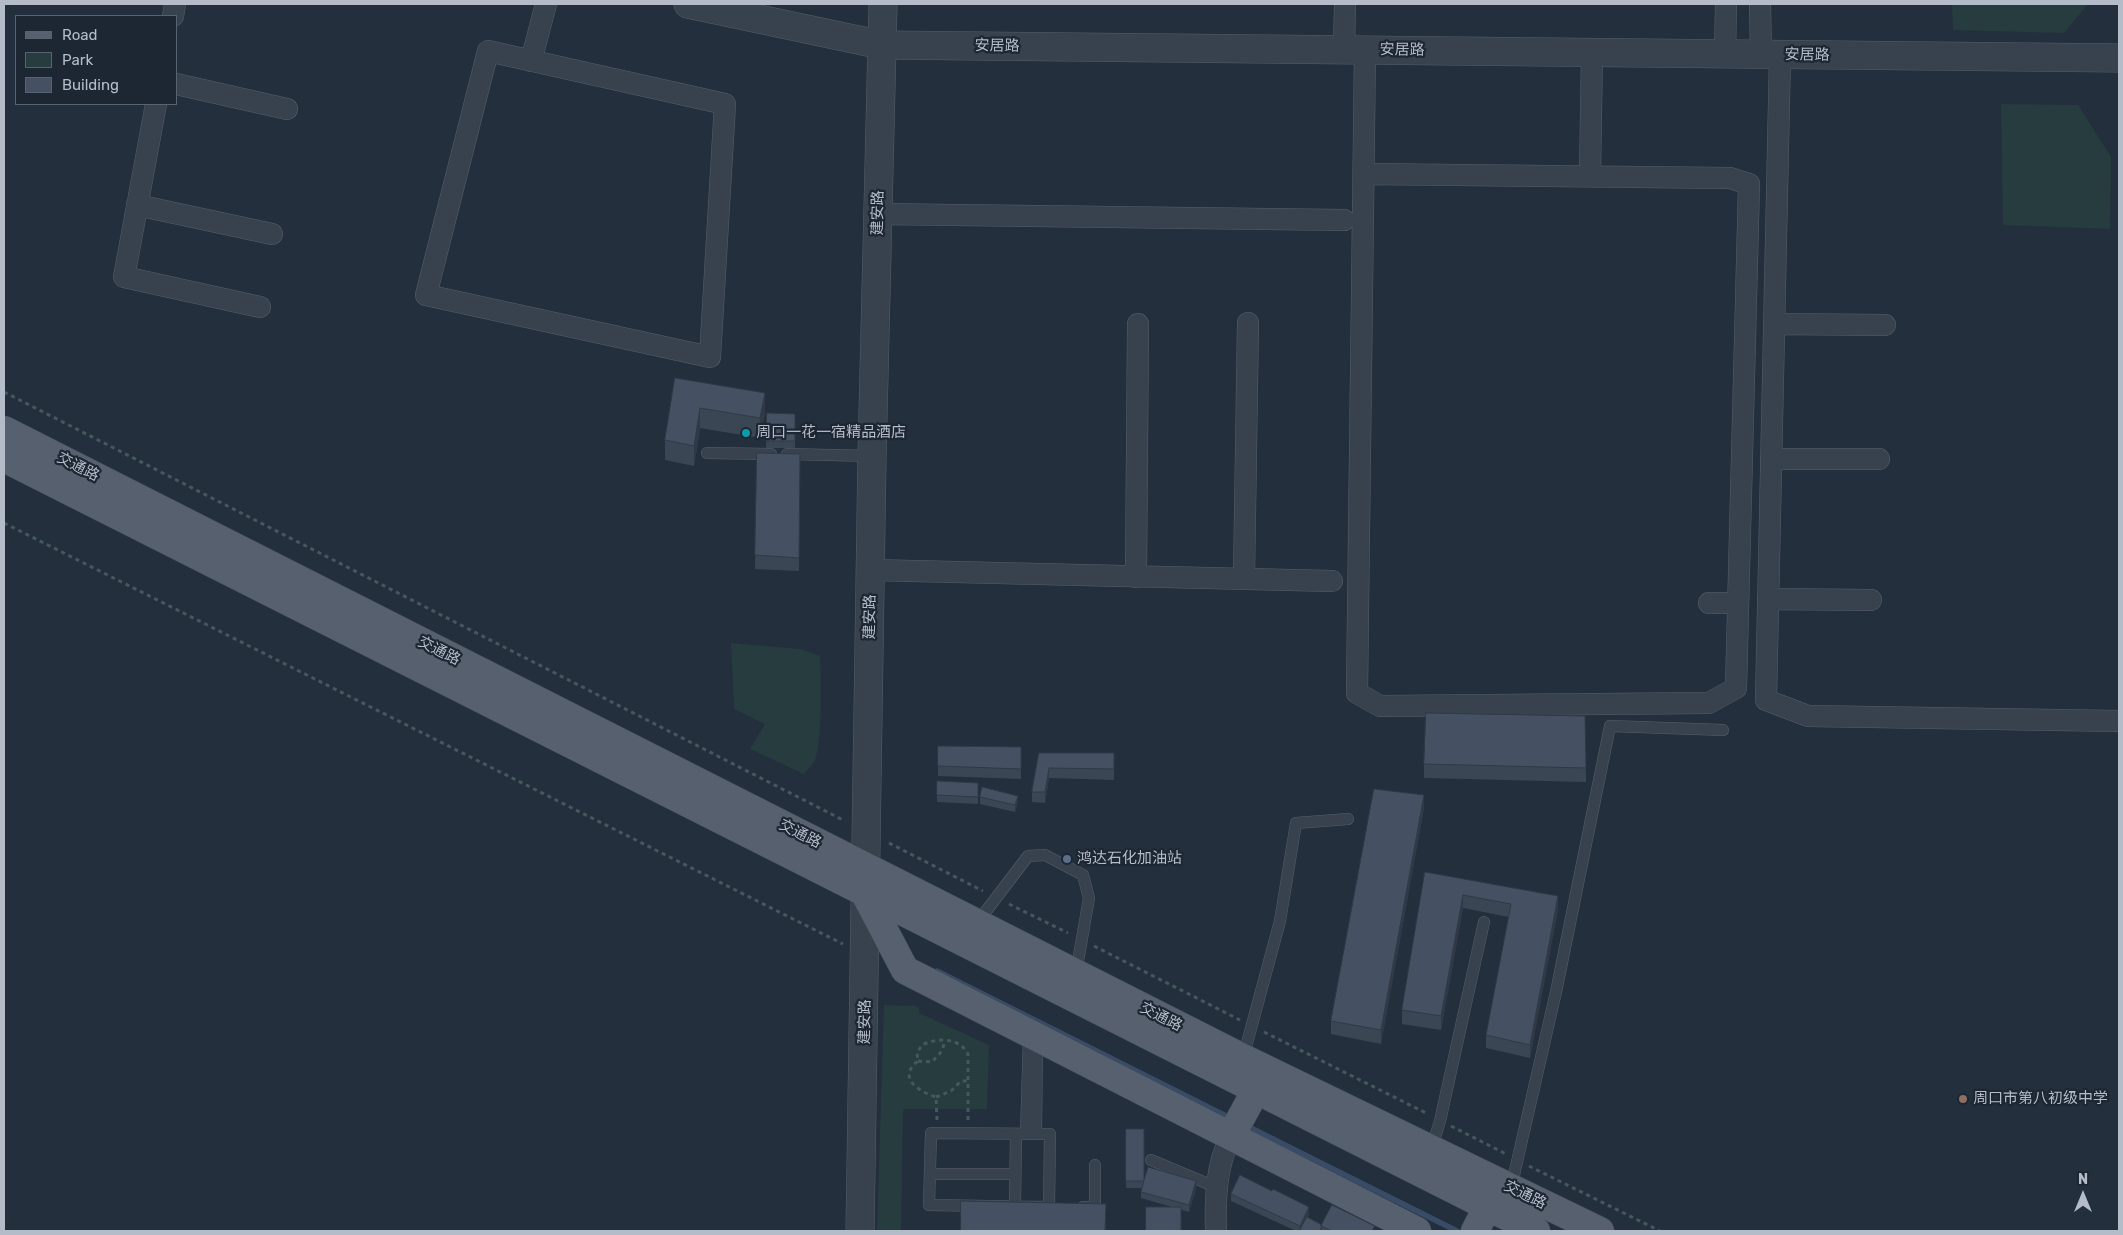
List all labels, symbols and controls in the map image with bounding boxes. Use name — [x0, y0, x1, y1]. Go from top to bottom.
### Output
legend — [15, 15, 178, 105]
text: Road — [62, 26, 98, 44]
street label: 安居路 — [974, 37, 1020, 55]
street label: 安居路 — [1379, 41, 1425, 59]
street label: 安居路 — [1784, 46, 1830, 64]
text: Park — [62, 51, 93, 69]
text: Building — [62, 76, 119, 94]
street label: 建安路 — [869, 190, 887, 236]
place label: 周口一花一宿精品酒店 — [756, 424, 906, 442]
marker: 周口一花一宿精品酒店 — [740, 427, 752, 439]
street label: 交通路 — [54, 449, 102, 485]
street label: 建安路 — [861, 594, 879, 640]
street label: 交通路 — [415, 633, 463, 669]
street label: 交通路 — [776, 816, 824, 852]
place label: 鸿达石化加油站 — [1077, 850, 1182, 868]
marker: 鸿达石化加油站 — [1061, 853, 1073, 865]
street label: 建安路 — [856, 999, 874, 1045]
street label: 交通路 — [1137, 999, 1185, 1035]
place label: 周口市第八初级中学 — [1973, 1090, 2108, 1108]
marker: 周口市第八初级中学 — [1957, 1093, 1969, 1105]
north arrow — [2058, 1170, 2108, 1220]
text: N — [2078, 1171, 2088, 1188]
street label: 交通路 — [1501, 1177, 1549, 1213]

